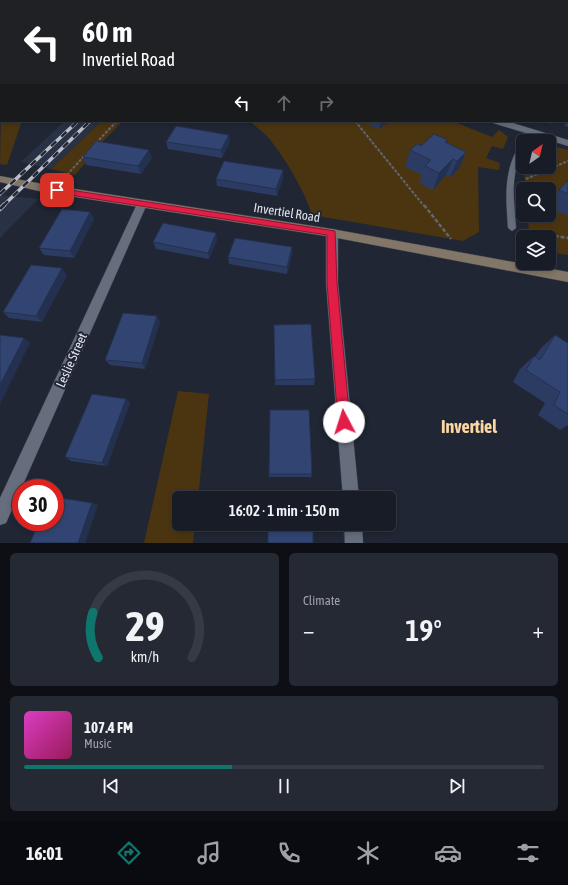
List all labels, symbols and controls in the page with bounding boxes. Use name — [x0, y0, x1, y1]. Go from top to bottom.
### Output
icon: left — [16, 16, 68, 68]
text: 60 m — [82, 16, 132, 48]
text: Invertiel Road — [82, 49, 175, 70]
icon: left — [231, 92, 253, 114]
icon: ahead — [273, 92, 295, 114]
icon: right — [315, 92, 337, 114]
north arrow — [516, 134, 556, 174]
map controls — [516, 134, 556, 270]
pin — [40, 173, 74, 207]
icon: arrive — [46, 179, 68, 201]
button: search — [516, 182, 556, 222]
street label: Invertiel Road — [253, 200, 321, 225]
button: layers — [516, 230, 556, 270]
street label: Leslie Street — [53, 330, 90, 390]
position arrow — [323, 401, 365, 443]
district label: Invertiel — [441, 416, 497, 437]
speed limit sign: 30 — [12, 479, 64, 531]
text: 16:02 · 1 min · 150 m — [229, 502, 339, 519]
text: Climate — [303, 593, 340, 608]
text: 29 — [125, 601, 164, 649]
text: 19° — [405, 613, 442, 647]
text: − — [303, 617, 314, 643]
text: + — [533, 617, 544, 643]
text: km/h — [130, 648, 159, 664]
text: 107.4 FM — [84, 719, 133, 736]
text: Music — [84, 736, 111, 751]
icon: previous — [100, 775, 122, 797]
icon: pause — [273, 775, 295, 797]
icon: next — [446, 775, 468, 797]
icon: directions — [115, 839, 143, 867]
icon: music — [195, 839, 223, 867]
icon: phone — [275, 839, 303, 867]
icon: climate — [354, 839, 382, 867]
icon: car — [434, 839, 462, 867]
icon: filters — [514, 839, 542, 867]
text: 16:01 — [26, 843, 63, 864]

